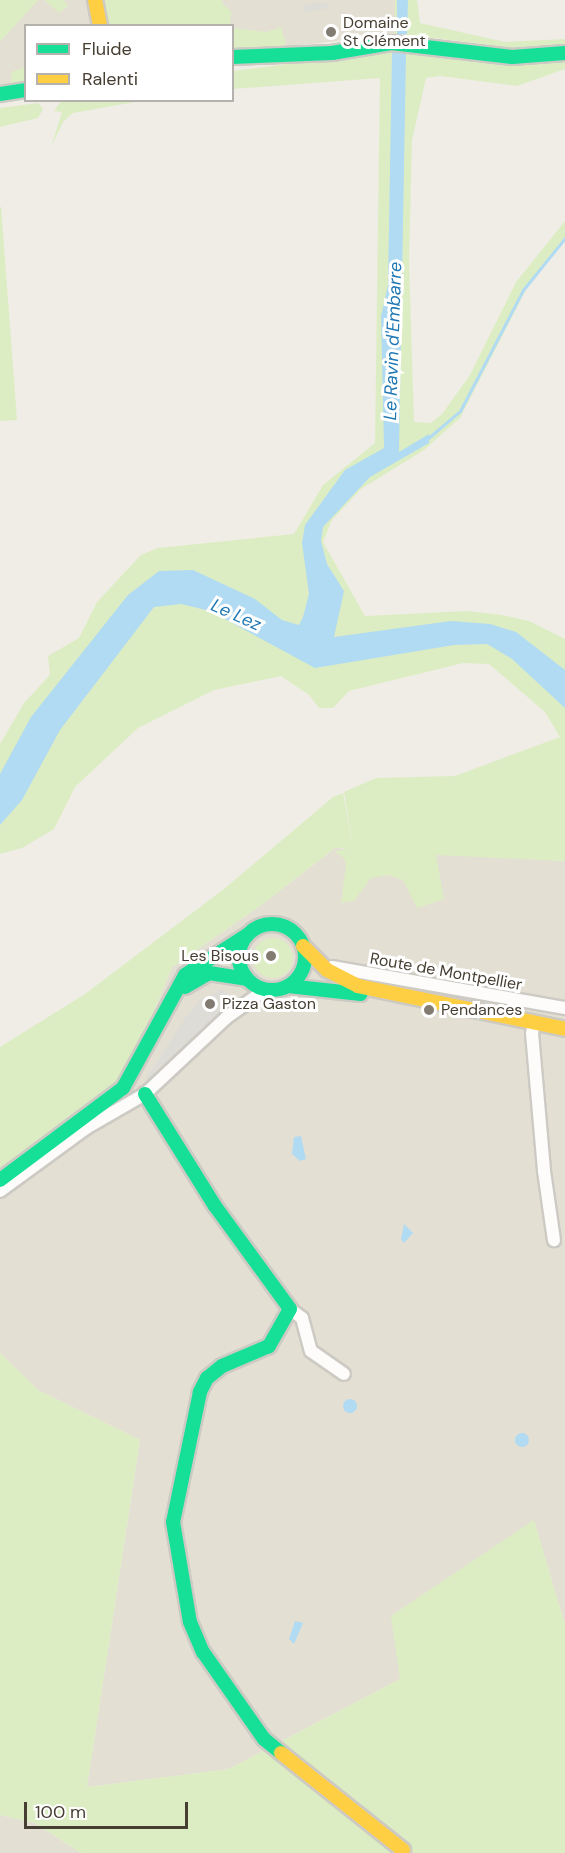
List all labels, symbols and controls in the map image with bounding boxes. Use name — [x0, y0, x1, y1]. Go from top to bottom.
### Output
place label: Domaine St Clément — [343, 13, 426, 51]
legend — [24, 24, 234, 102]
marker: Domaine St Clément — [324, 25, 338, 39]
text: Fluide — [82, 37, 132, 61]
text: Ralenti — [82, 67, 138, 91]
water label: Le Ravin d'Embarre — [379, 261, 407, 421]
water label: Le Lez — [208, 595, 264, 635]
place label: Les Bisous — [181, 946, 259, 966]
marker: Les Bisous — [264, 949, 278, 963]
street label: Route de Montpellier — [369, 949, 523, 995]
place label: Pizza Gaston — [222, 994, 316, 1014]
marker: Pizza Gaston — [203, 997, 217, 1011]
place label: Pendances — [441, 1000, 522, 1020]
marker: Pendances — [422, 1003, 436, 1017]
scale bar — [27, 1790, 190, 1828]
text: 100 m — [35, 1800, 86, 1824]

